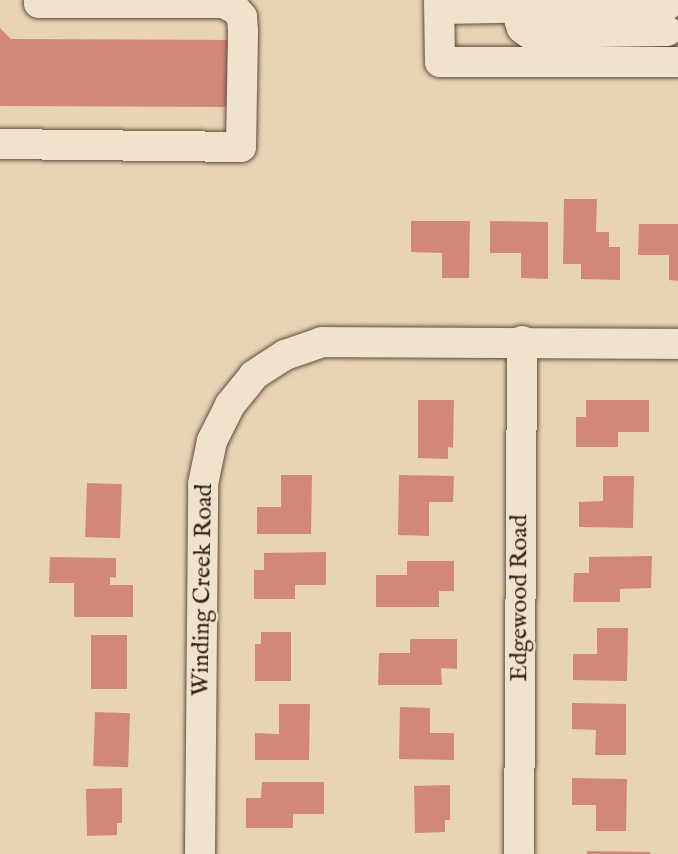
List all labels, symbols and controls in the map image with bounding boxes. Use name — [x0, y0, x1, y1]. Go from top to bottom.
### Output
street label: Winding Creek Road — [187, 483, 219, 697]
street label: Edgewood Road — [506, 514, 534, 682]

